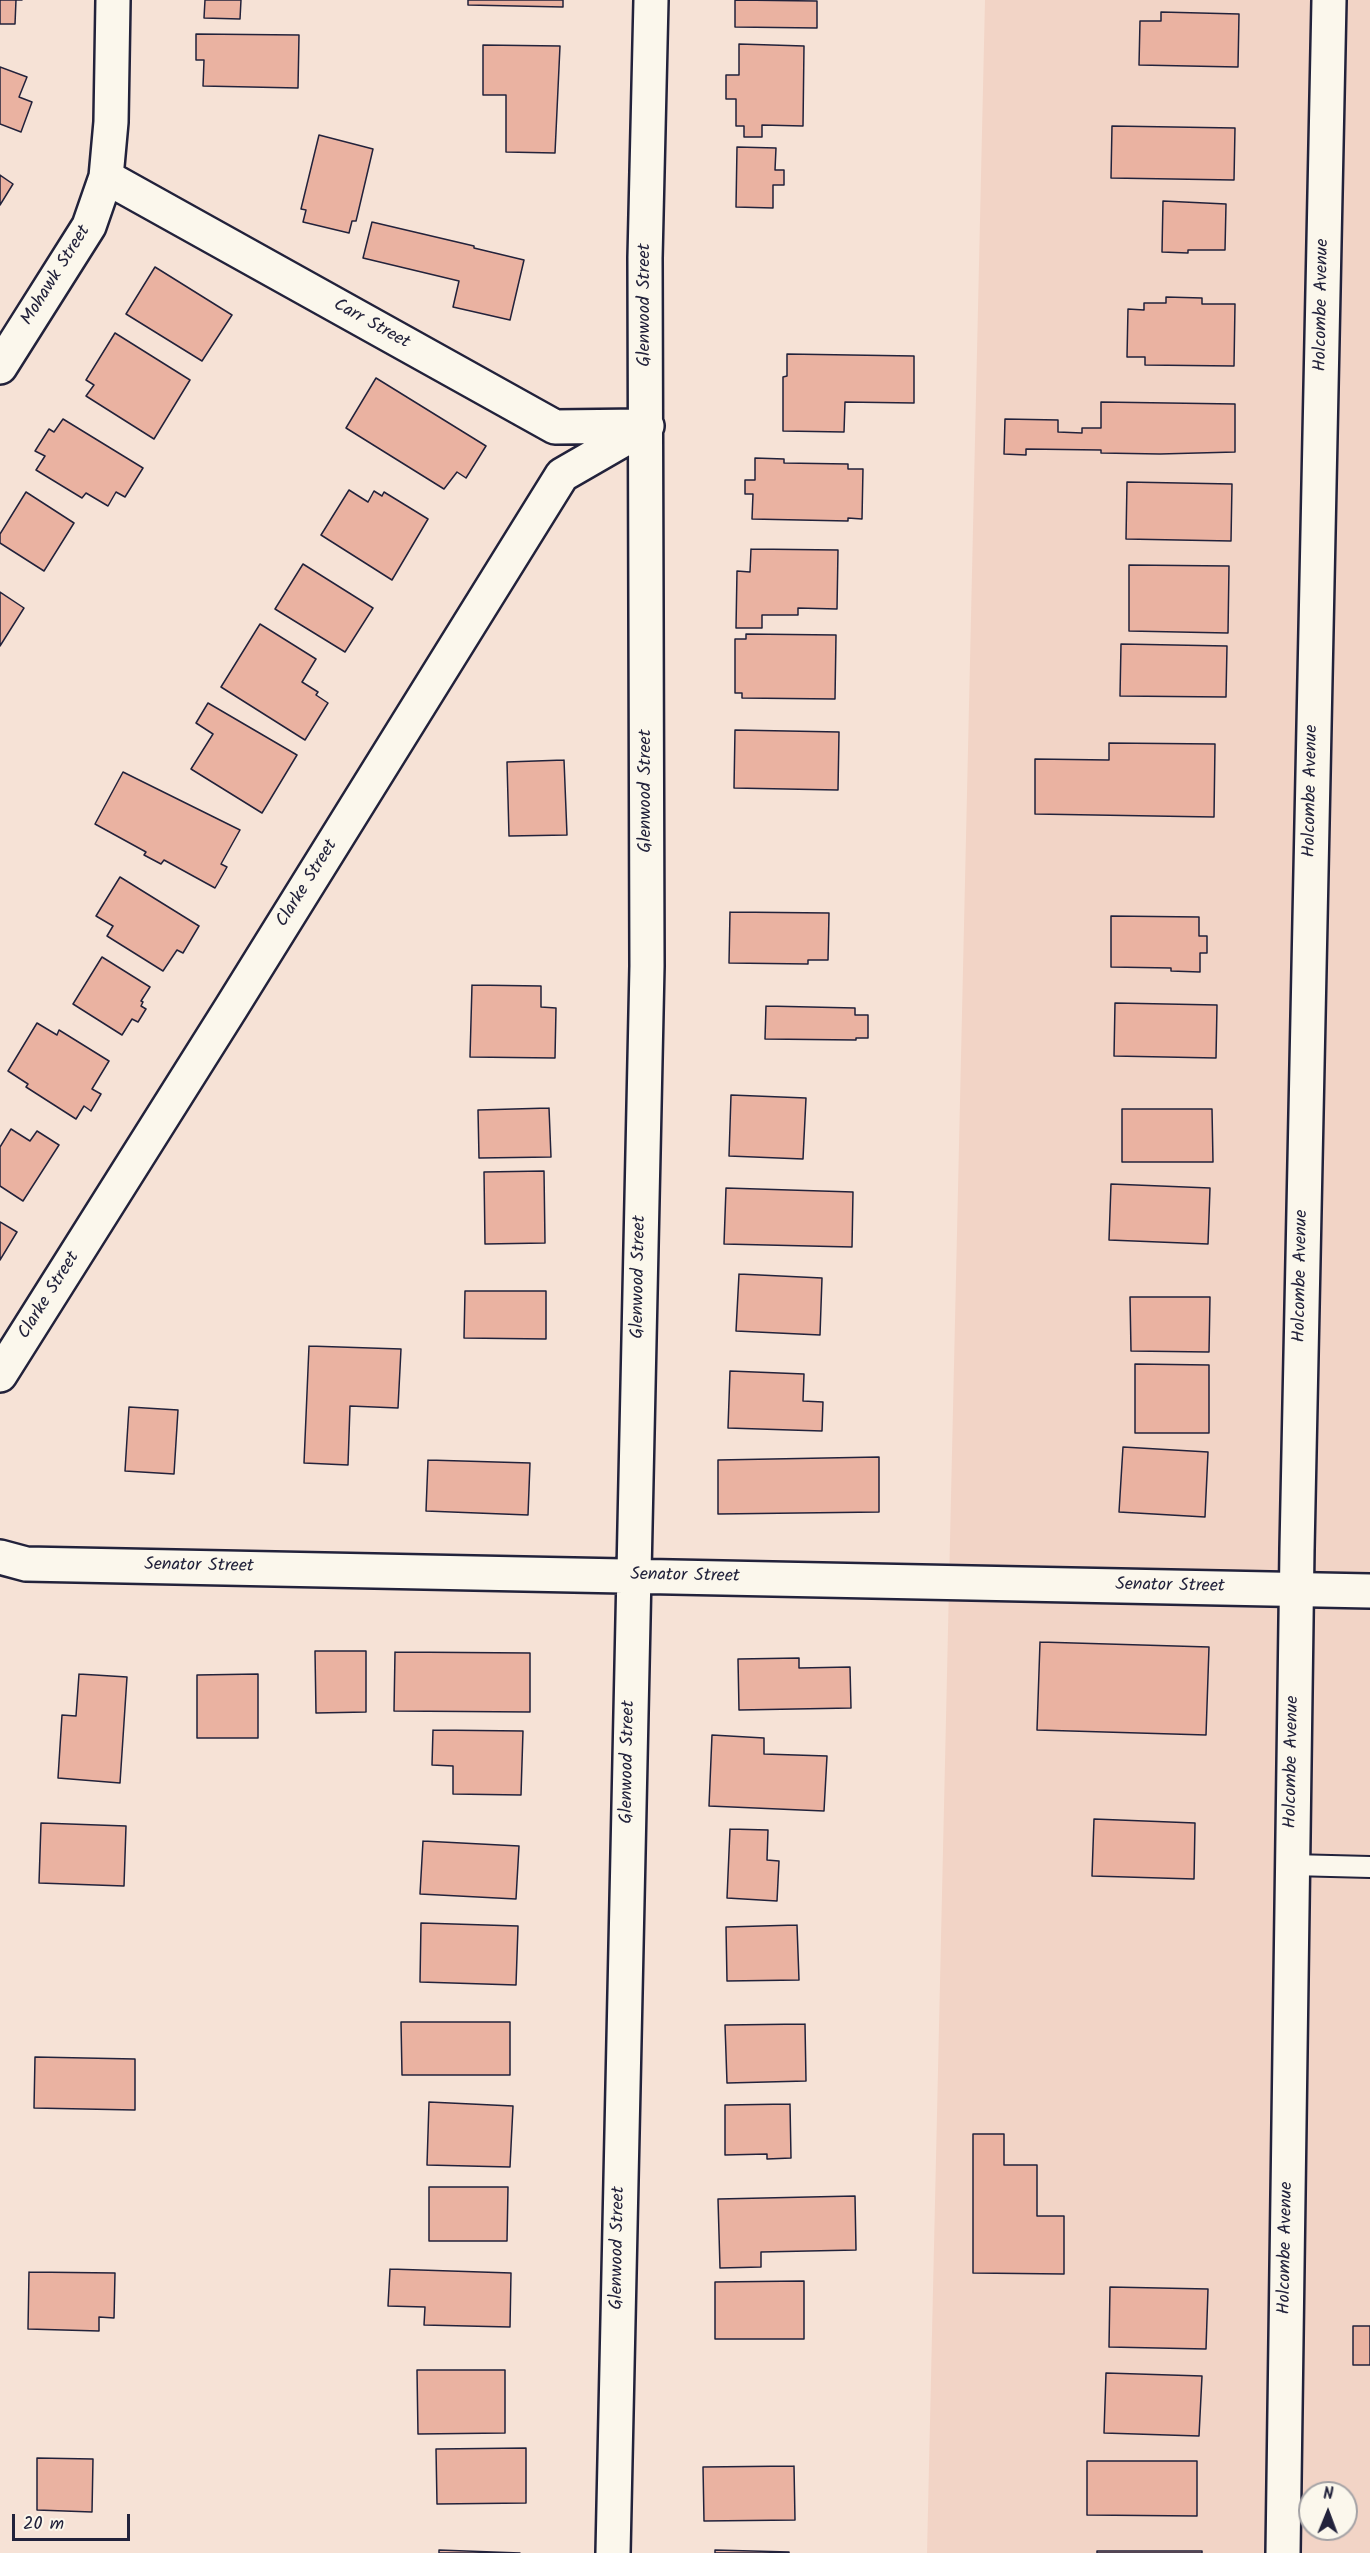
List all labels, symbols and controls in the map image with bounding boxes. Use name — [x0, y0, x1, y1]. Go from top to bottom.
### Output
street label: Mohawk Street — [18, 222, 96, 330]
street label: Holcombe Avenue — [1311, 238, 1335, 372]
street label: Glenwood Street — [635, 243, 657, 367]
street label: Carr Street — [329, 295, 413, 355]
street label: Holcombe Avenue — [1300, 724, 1324, 858]
street label: Glenwood Street — [636, 729, 658, 853]
street label: Clarke Street — [273, 836, 343, 932]
street label: Holcombe Avenue — [1290, 1209, 1314, 1343]
street label: Glenwood Street — [628, 1215, 652, 1339]
street label: Clarke Street — [15, 1248, 85, 1344]
street label: Senator Street — [144, 1555, 254, 1579]
street label: Senator Street — [630, 1565, 740, 1589]
street label: Senator Street — [1115, 1575, 1225, 1599]
street label: Holcombe Avenue — [1281, 1695, 1305, 1829]
street label: Glenwood Street — [617, 1700, 641, 1824]
street label: Holcombe Avenue — [1275, 2181, 1299, 2315]
street label: Glenwood Street — [607, 2186, 631, 2310]
north arrow — [1298, 2481, 1358, 2541]
text: N — [1323, 2482, 1334, 2507]
scale bar — [15, 2502, 134, 2540]
text: 20 m — [23, 2510, 64, 2539]

